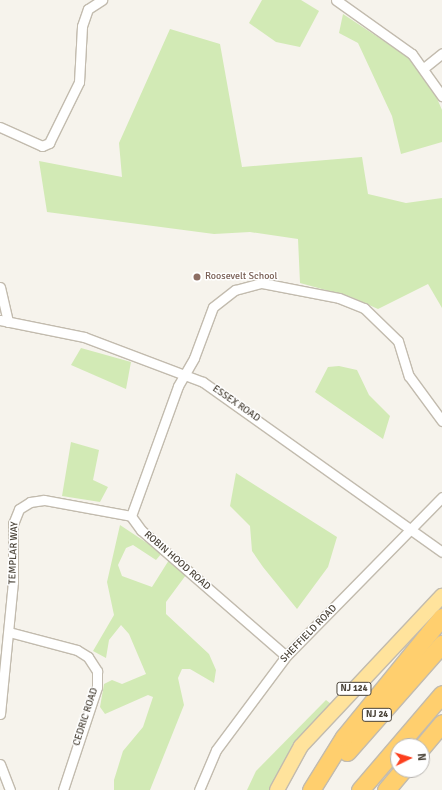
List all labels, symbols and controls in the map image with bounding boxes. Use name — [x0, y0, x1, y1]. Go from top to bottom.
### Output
place label: Roosevelt School — [205, 271, 277, 283]
marker: Roosevelt School — [192, 272, 202, 282]
street label: ESSEX ROAD — [210, 383, 262, 425]
street label: TEMPLAR WAY — [7, 521, 21, 585]
street label: ROBIN HOOD ROAD — [141, 529, 213, 593]
street label: SHEFFIELD ROAD — [278, 603, 340, 665]
road number: NJ 124 — [336, 682, 372, 696]
street label: CEDRIC ROAD — [71, 686, 101, 748]
road number: NJ 24 — [361, 708, 393, 722]
north arrow — [390, 738, 430, 778]
text: N — [415, 753, 428, 761]

